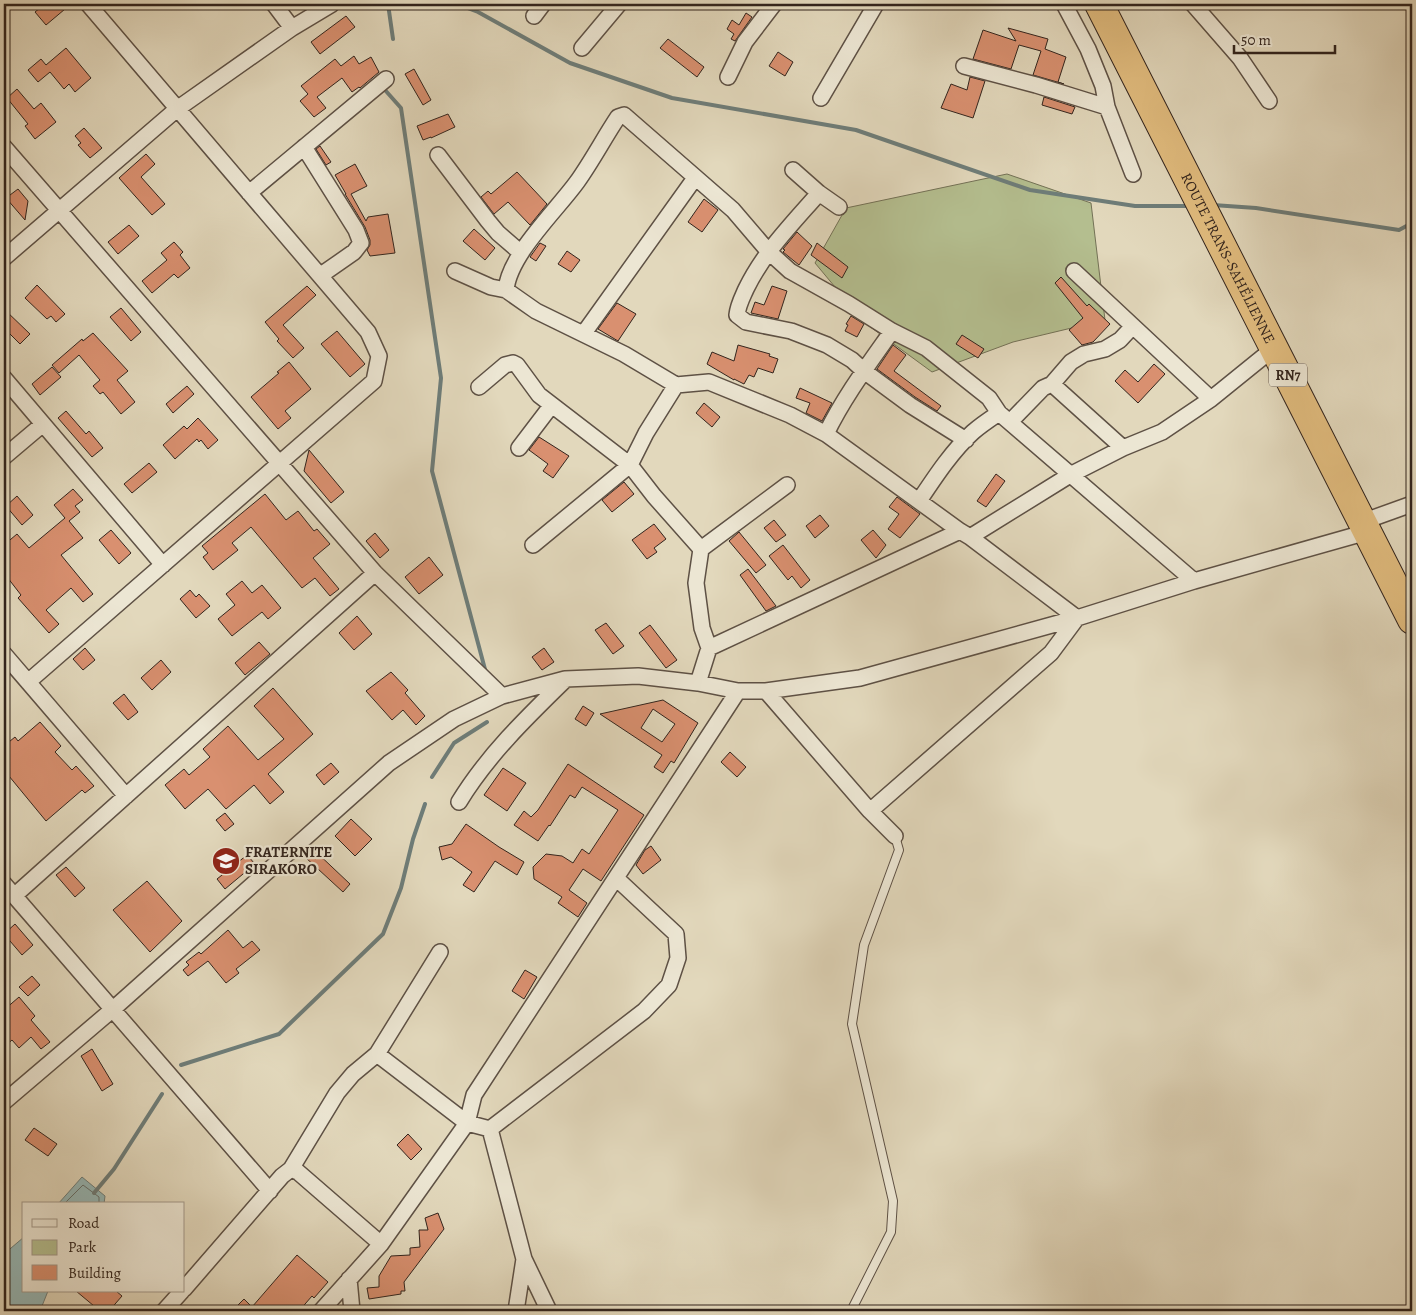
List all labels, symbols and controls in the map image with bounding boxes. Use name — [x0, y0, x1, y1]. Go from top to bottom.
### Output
scale bar — [1234, 22, 1335, 54]
text: 50 m — [1241, 30, 1271, 50]
street label: ROUTE TRANS-SAHÉLIENNE — [1176, 169, 1280, 347]
road number: RN7 — [1269, 364, 1307, 386]
place label: FRATERNITE SIRAKORO — [245, 842, 332, 879]
school or university icon: FRATERNITE SIRAKORO — [211, 846, 241, 876]
legend — [22, 1202, 185, 1292]
text: Road — [68, 1213, 100, 1233]
text: Park — [68, 1237, 97, 1257]
text: Building — [68, 1263, 121, 1283]

